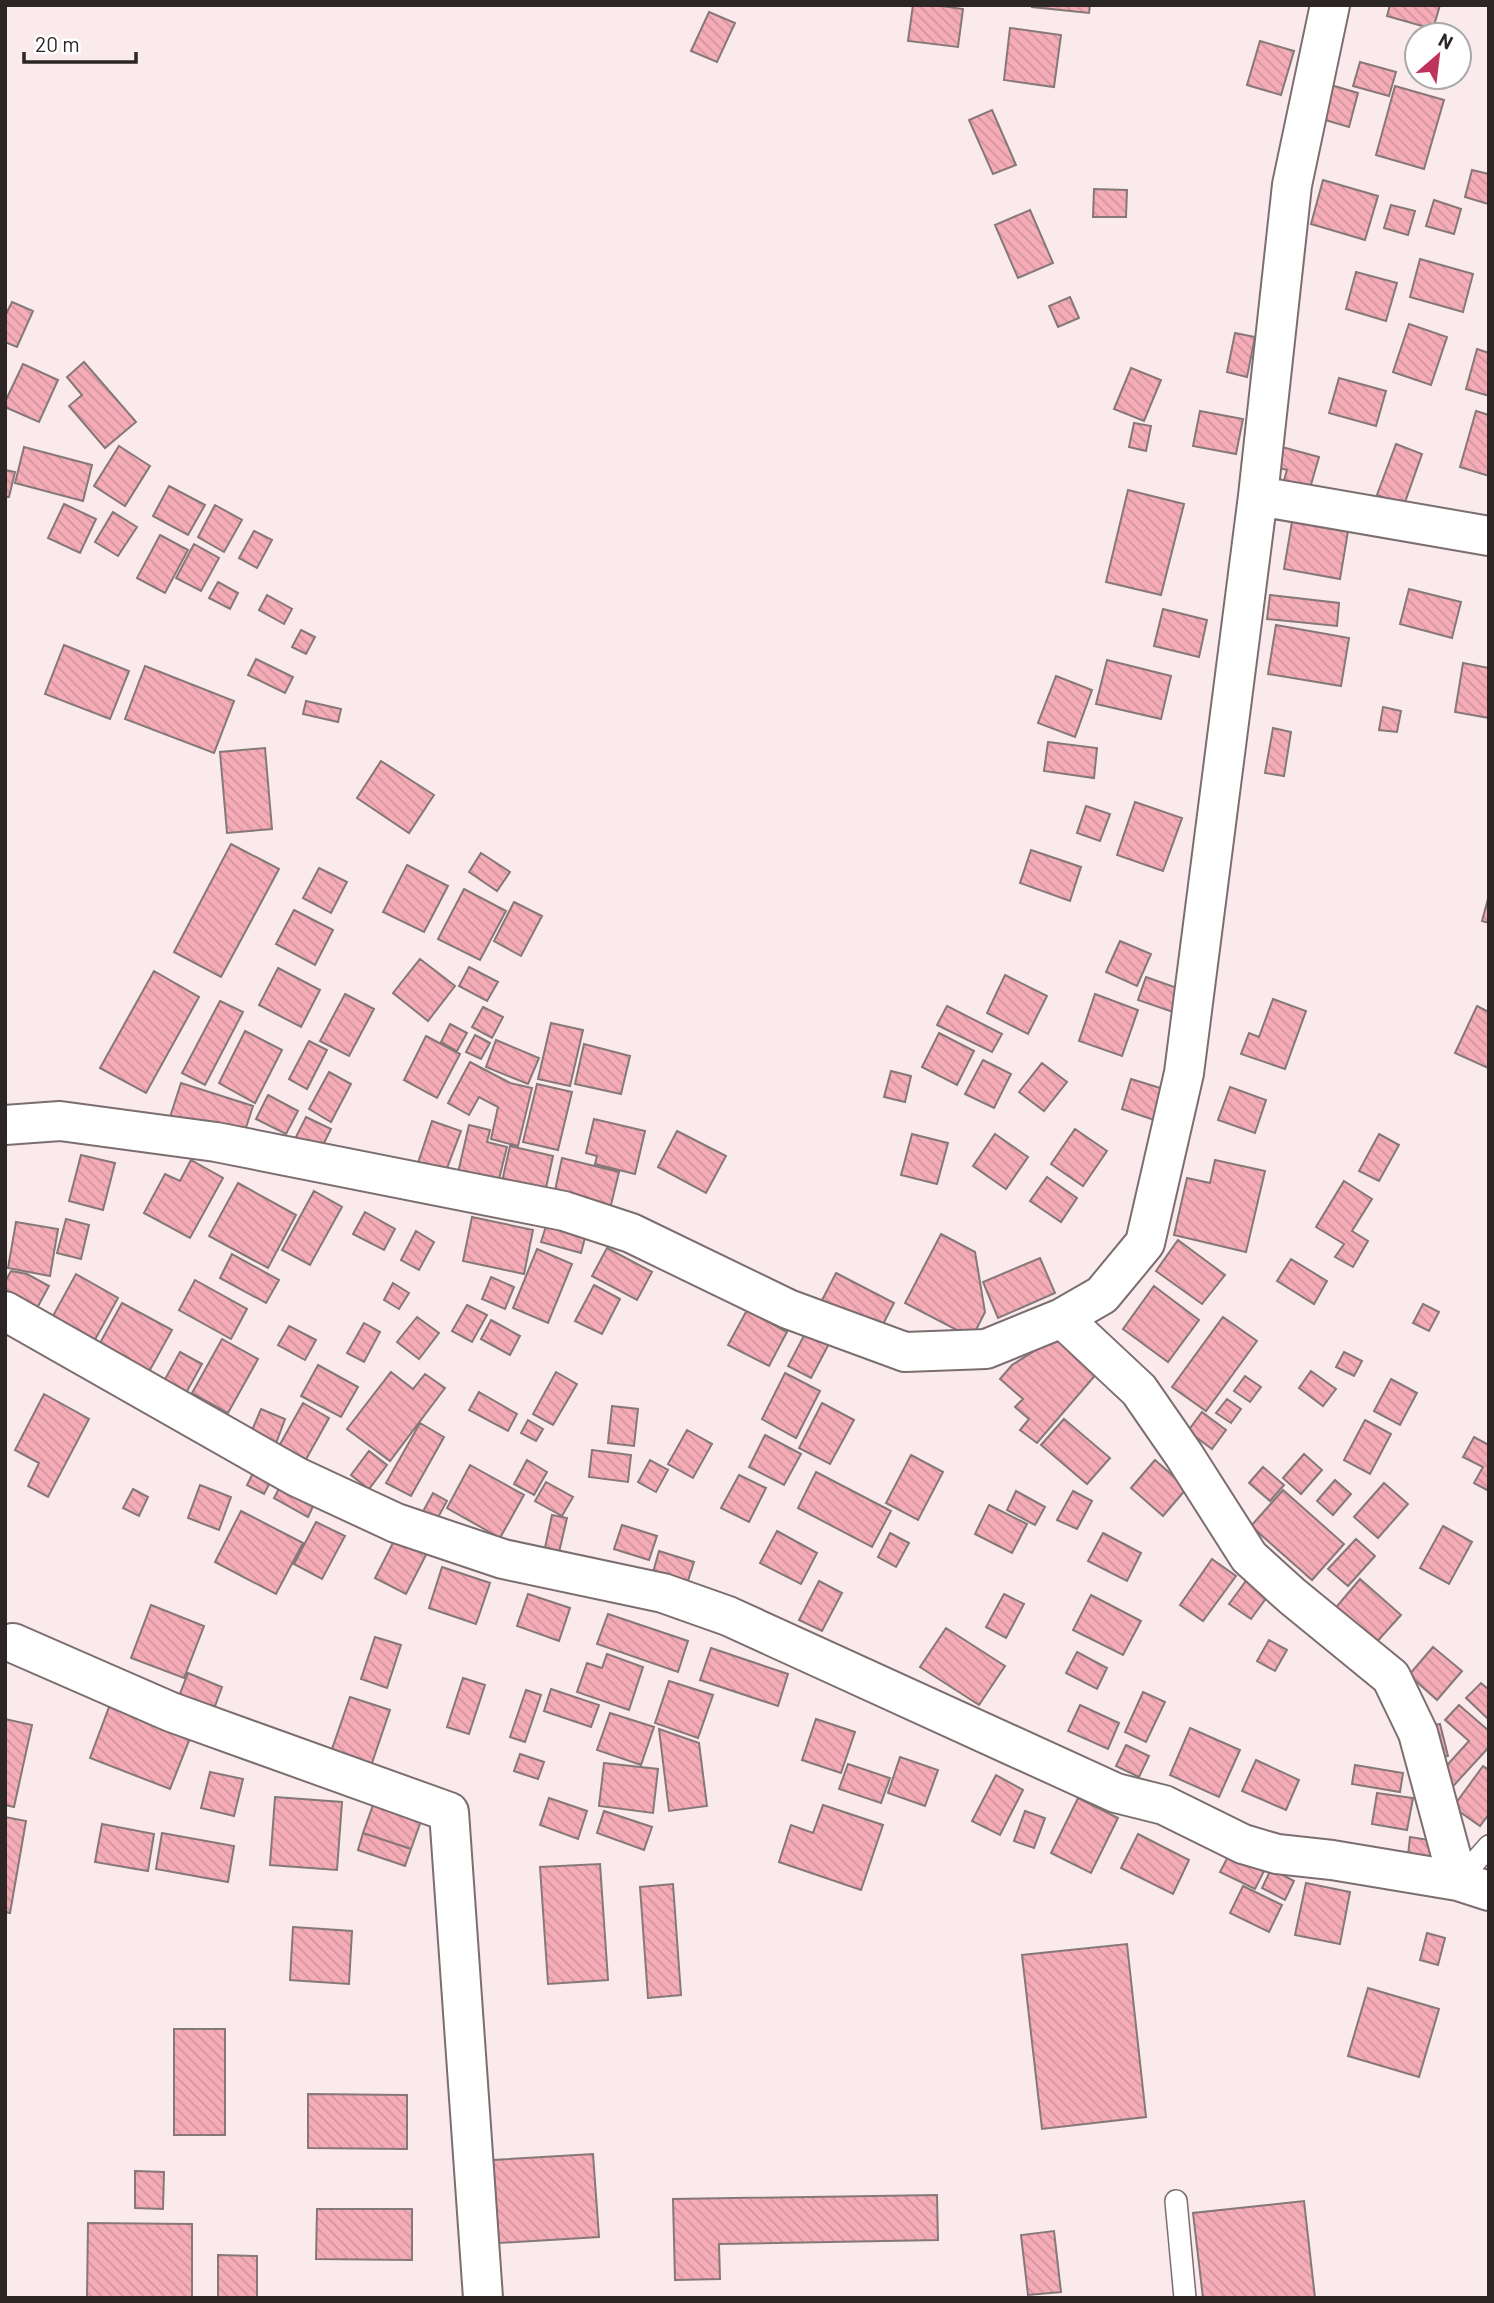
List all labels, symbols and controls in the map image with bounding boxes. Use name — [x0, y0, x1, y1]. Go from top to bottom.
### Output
scale bar — [24, 21, 136, 65]
north arrow — [1403, 21, 1473, 91]
text: N — [1435, 27, 1457, 54]
text: 20 m — [35, 31, 80, 56]

